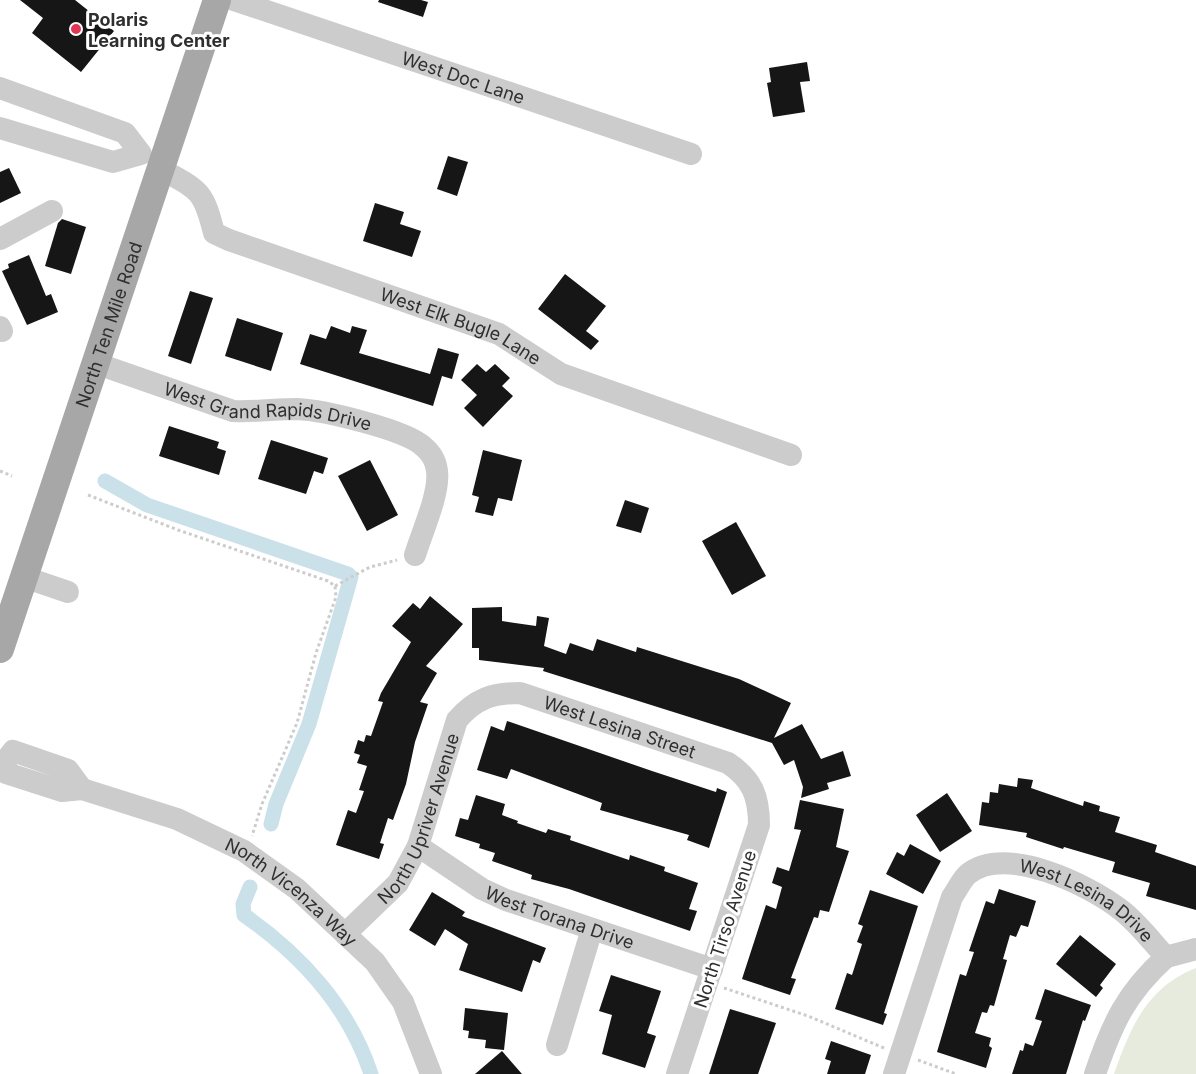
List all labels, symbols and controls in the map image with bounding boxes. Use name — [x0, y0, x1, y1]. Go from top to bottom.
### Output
place label: Polaris Learning Center — [88, 9, 230, 51]
marker: Polaris Learning Center — [69, 22, 83, 36]
street label: West Doc Lane — [399, 47, 528, 108]
street label: North Ten Mile Road — [71, 239, 146, 410]
street label: West Elk Bugle Lane — [378, 283, 545, 369]
street label: West Grand Rapids Drive — [161, 377, 374, 434]
street label: West Lesina Street — [541, 691, 699, 762]
street label: North Upriver Avenue — [373, 731, 463, 908]
street label: North Vicenza Way — [222, 833, 361, 950]
street label: North Tirso Avenue — [690, 848, 760, 1010]
street label: West Lesina Drive — [1018, 854, 1158, 946]
street label: West Torana Drive — [482, 881, 637, 953]

